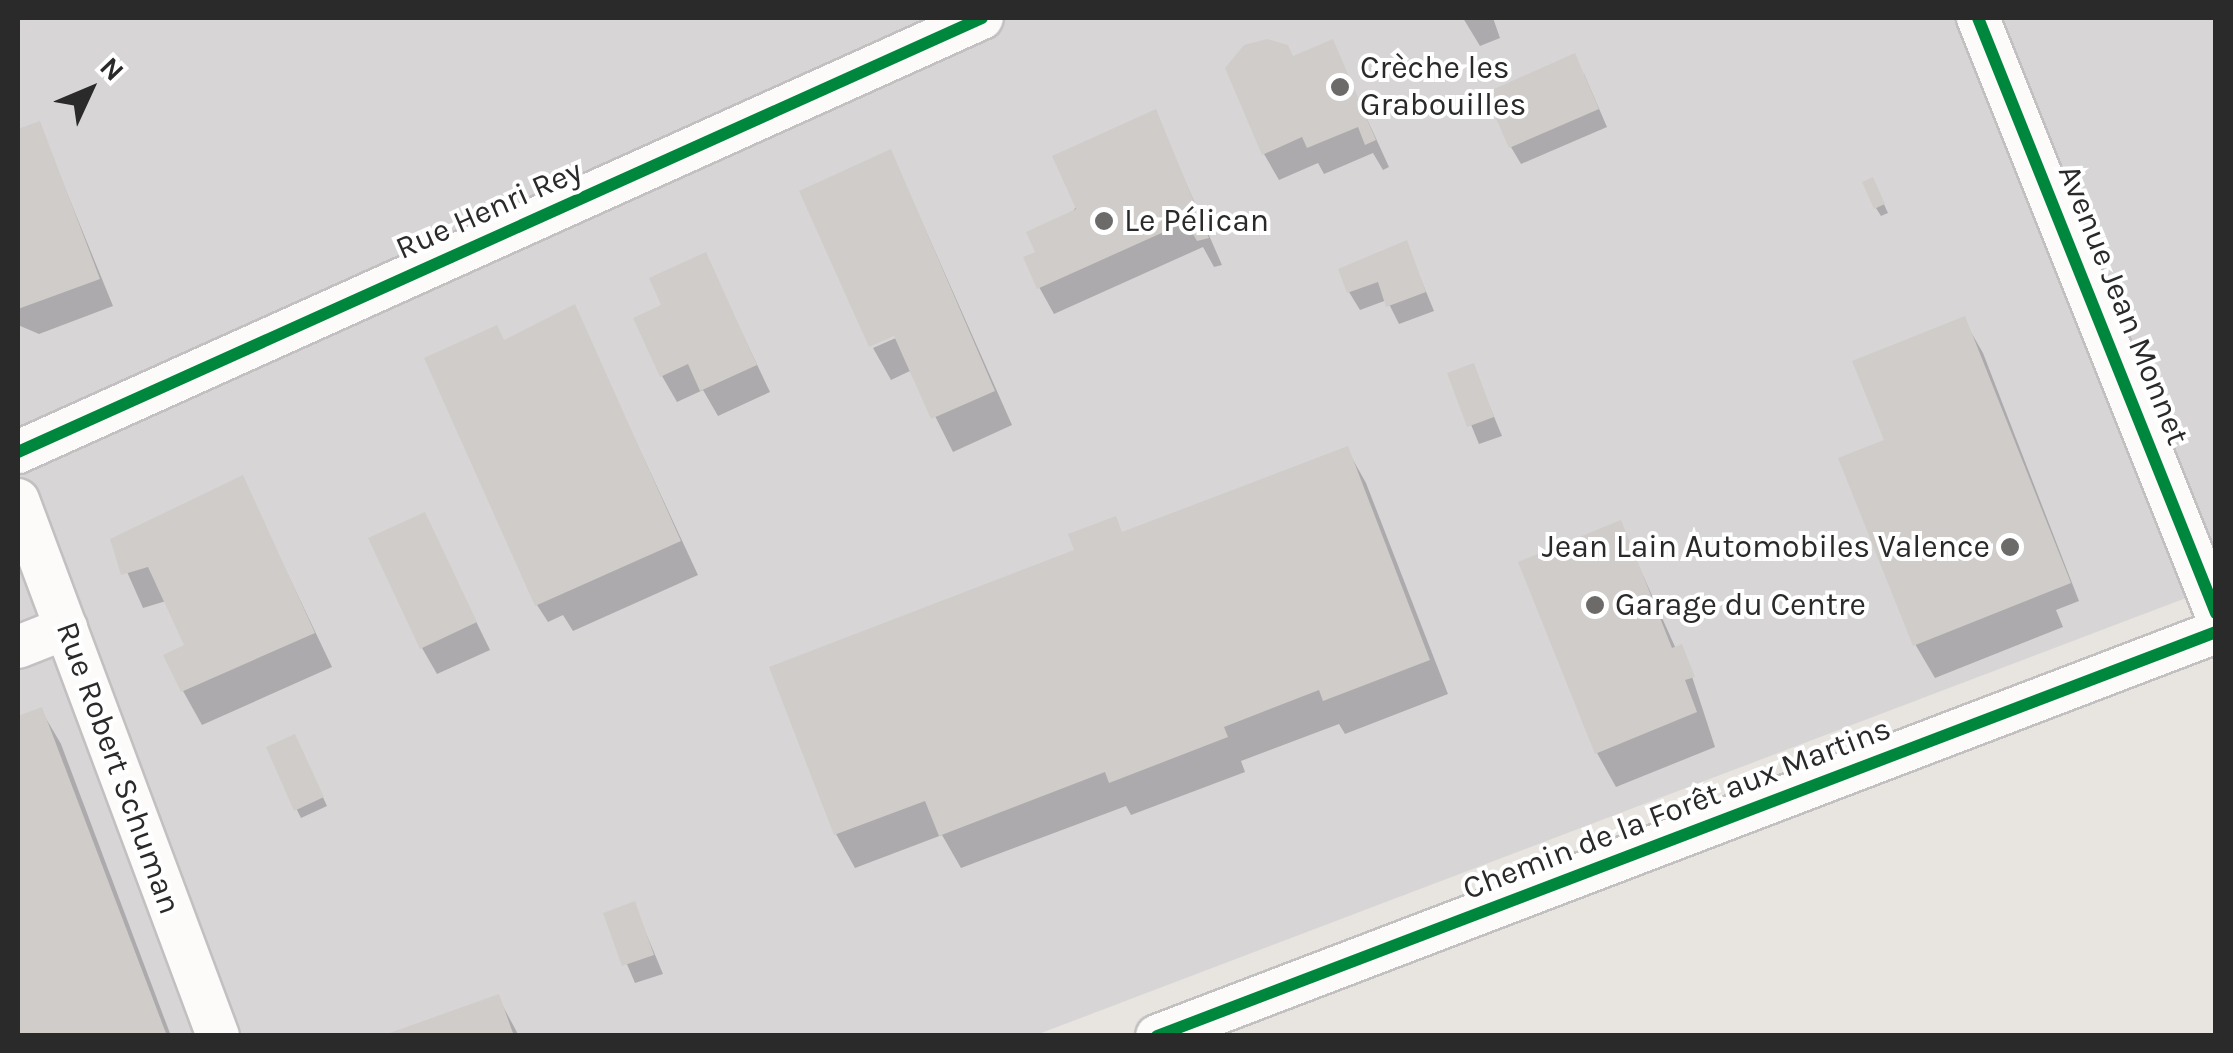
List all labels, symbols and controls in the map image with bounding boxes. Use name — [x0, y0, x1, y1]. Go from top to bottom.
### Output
north arrow — [40, 40, 140, 140]
text: N — [93, 50, 131, 87]
place label: Crèche les Grabouilles — [1360, 50, 1526, 125]
marker: Crèche les Grabouilles — [1329, 76, 1351, 98]
street label: Rue Henri Rey — [390, 152, 588, 268]
street label: Avenue Jean Monnet — [2049, 159, 2197, 451]
place label: Le Pélican — [1124, 202, 1269, 240]
marker: Le Pélican — [1093, 210, 1115, 232]
place label: Jean Lain Automobiles Valence — [1542, 528, 1990, 566]
marker: Jean Lain Automobiles Valence — [1999, 536, 2021, 558]
place label: Garage du Centre — [1615, 586, 1866, 624]
marker: Garage du Centre — [1584, 594, 1606, 616]
street label: Rue Robert Schuman — [47, 617, 189, 919]
street label: Chemin de la Forêt aux Martins — [1458, 710, 1896, 908]

